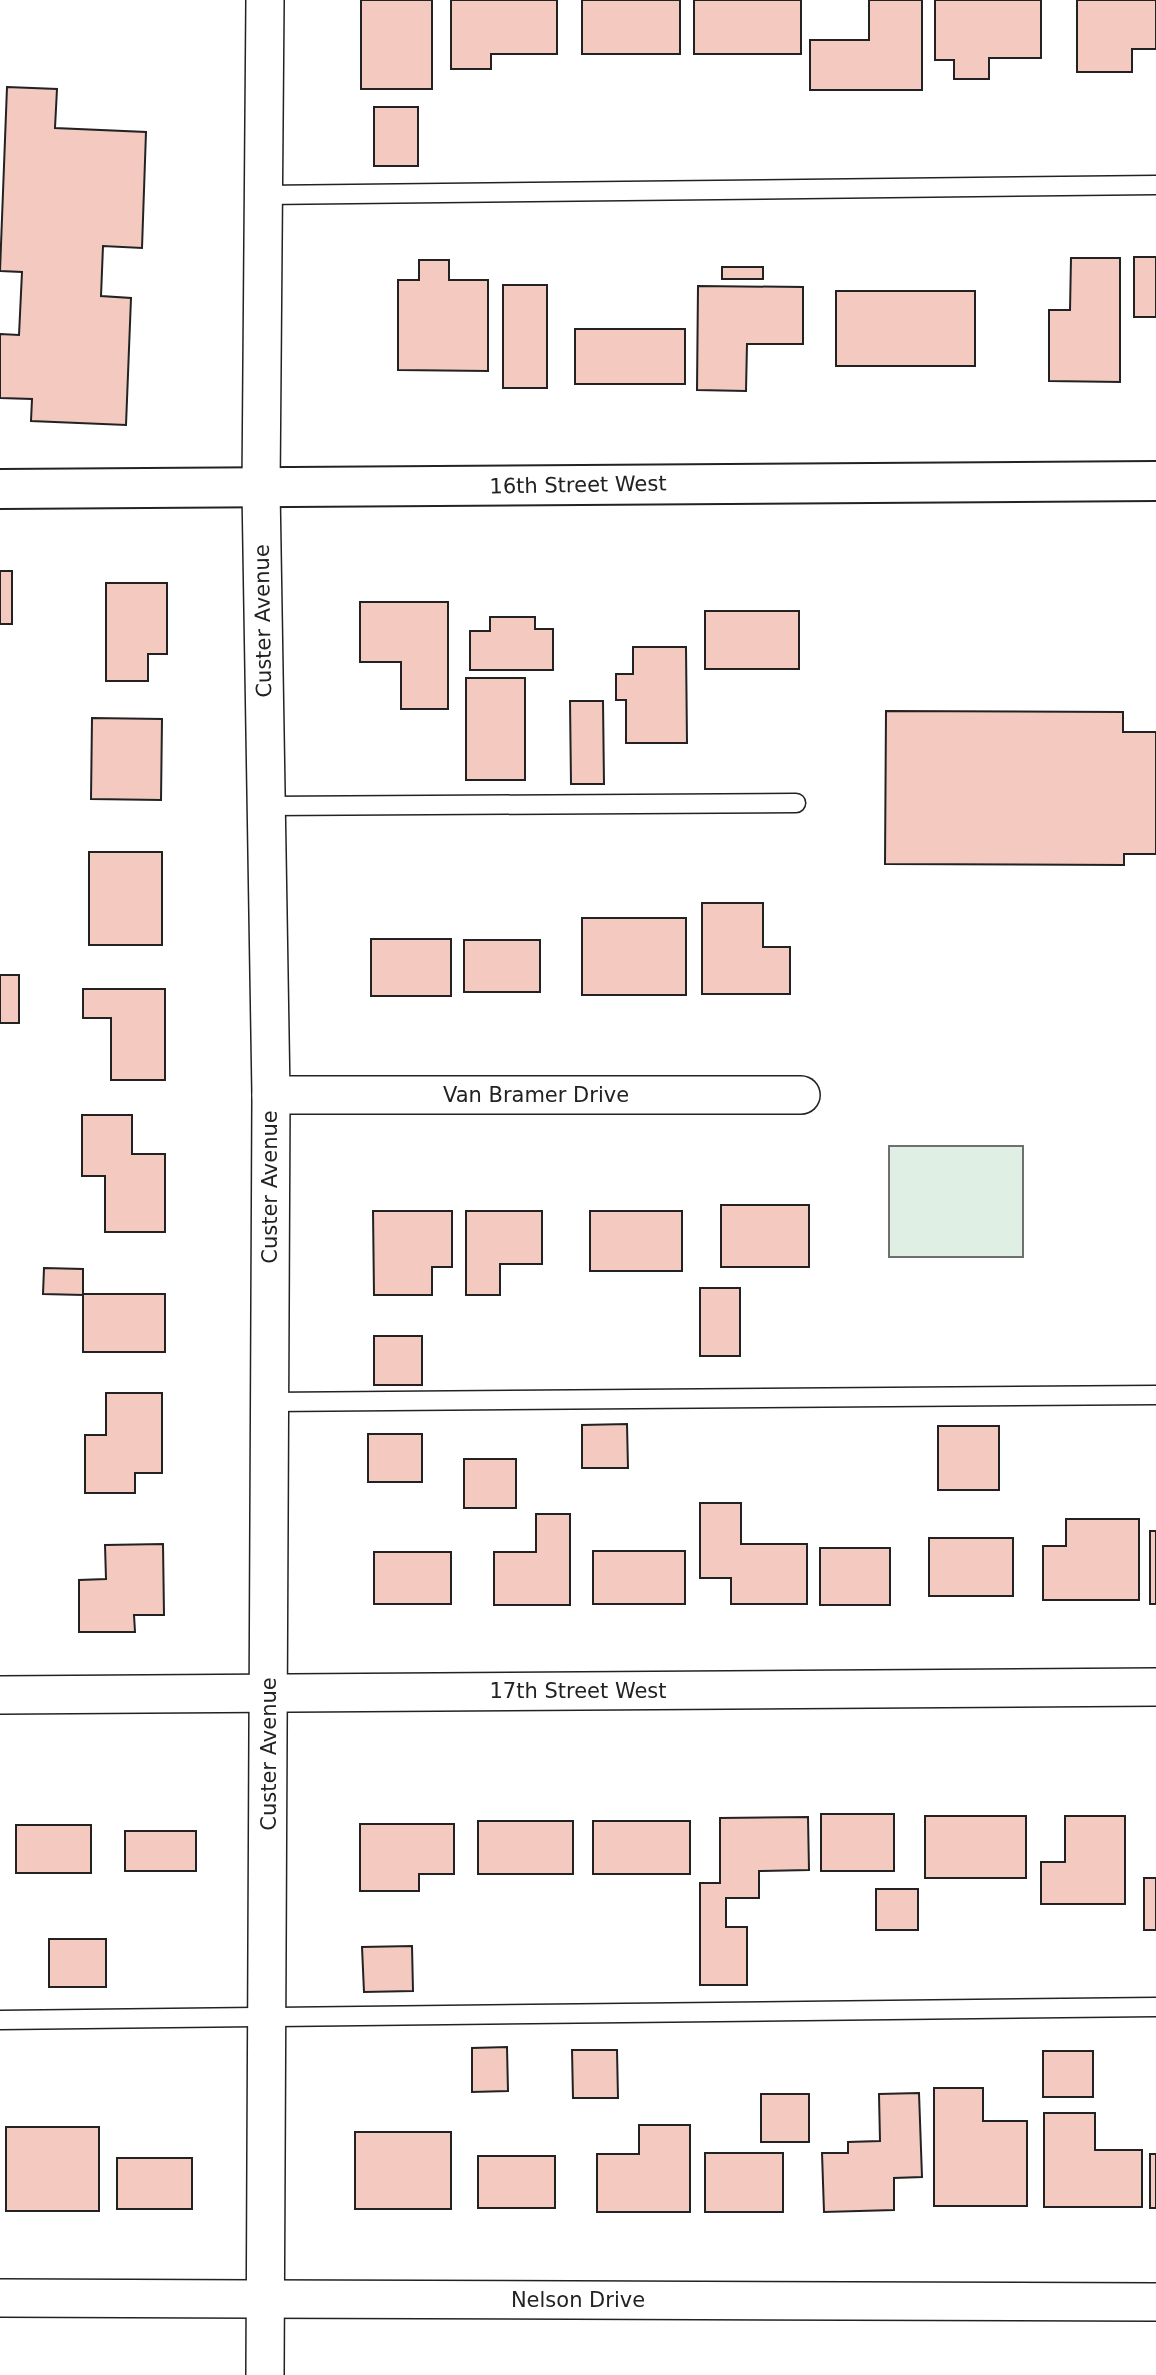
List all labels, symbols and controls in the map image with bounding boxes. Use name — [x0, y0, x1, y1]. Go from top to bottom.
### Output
street label: 16th Street West — [489, 471, 667, 499]
street label: Custer Avenue — [250, 544, 276, 698]
street label: Van Bramer Drive — [443, 1083, 629, 1107]
street label: Custer Avenue — [258, 1110, 282, 1264]
street label: Custer Avenue — [257, 1677, 281, 1831]
street label: 17th Street West — [489, 1679, 667, 1703]
street label: Nelson Drive — [511, 2288, 645, 2312]

